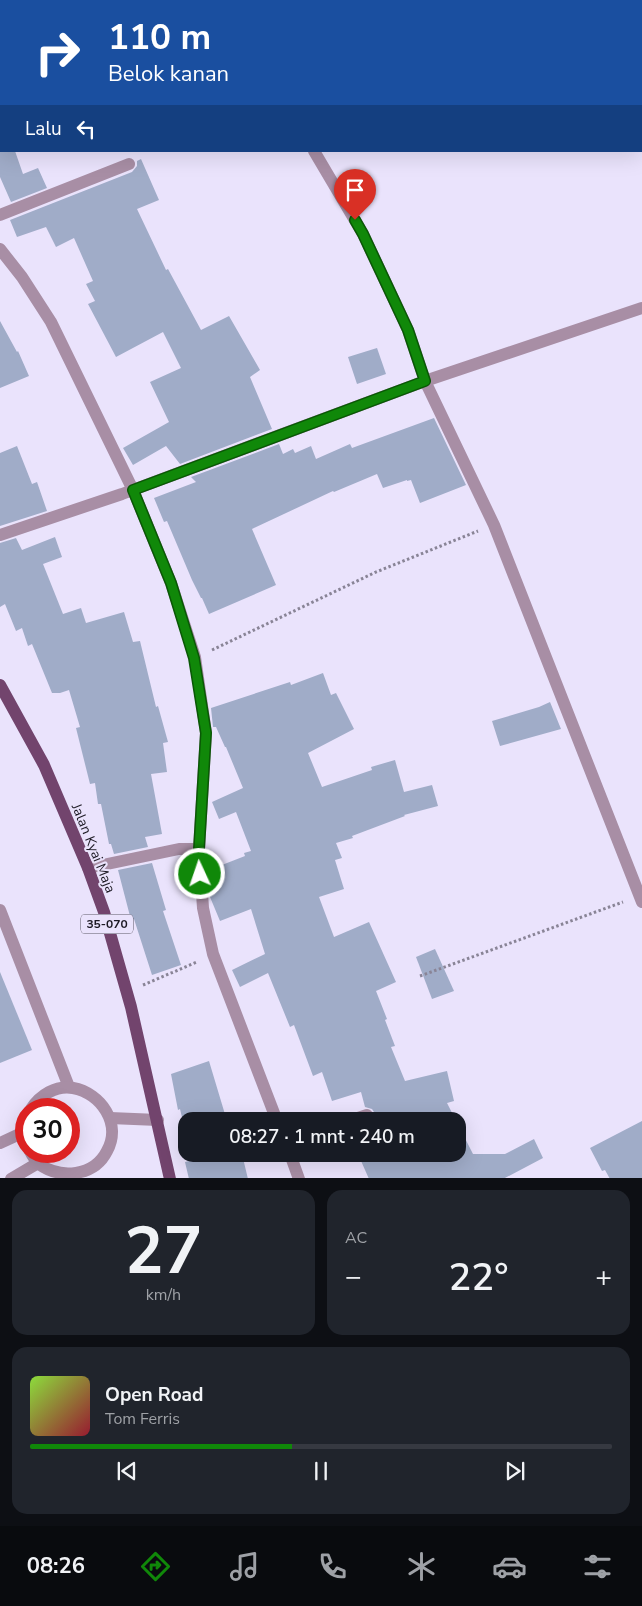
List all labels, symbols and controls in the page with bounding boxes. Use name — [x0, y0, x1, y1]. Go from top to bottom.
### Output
text: 110 m — [108, 14, 211, 61]
icon: right — [25, 20, 90, 85]
text: Belok kanan — [108, 59, 229, 89]
icon: left — [72, 115, 100, 143]
text: Lalu — [25, 116, 62, 142]
pin — [334, 169, 376, 220]
icon: arrive — [341, 176, 369, 204]
street label: Jalan Kyai Maja — [67, 800, 120, 896]
position arrow — [173, 847, 225, 899]
road number: 35-070 — [81, 914, 133, 934]
speed limit sign: 30 — [15, 1098, 80, 1163]
text: 08:27 · 1 mnt · 240 m — [229, 1124, 415, 1150]
text: 27 — [124, 1207, 203, 1296]
text: AC — [345, 1227, 367, 1249]
text: 22° — [449, 1252, 508, 1303]
text: − — [345, 1258, 362, 1296]
text: + — [595, 1258, 612, 1296]
text: km/h — [146, 1284, 181, 1306]
text: Open Road — [105, 1382, 203, 1408]
text: Tom Ferris — [105, 1408, 180, 1430]
icon: previous — [113, 1457, 141, 1485]
icon: pause — [307, 1457, 335, 1485]
icon: next — [501, 1457, 529, 1485]
icon: directions — [138, 1549, 173, 1584]
icon: music — [227, 1549, 262, 1584]
icon: phone — [315, 1549, 350, 1584]
icon: climate — [404, 1549, 439, 1584]
icon: car — [492, 1549, 527, 1584]
icon: filters — [580, 1549, 615, 1584]
text: 08:26 — [27, 1551, 85, 1581]

